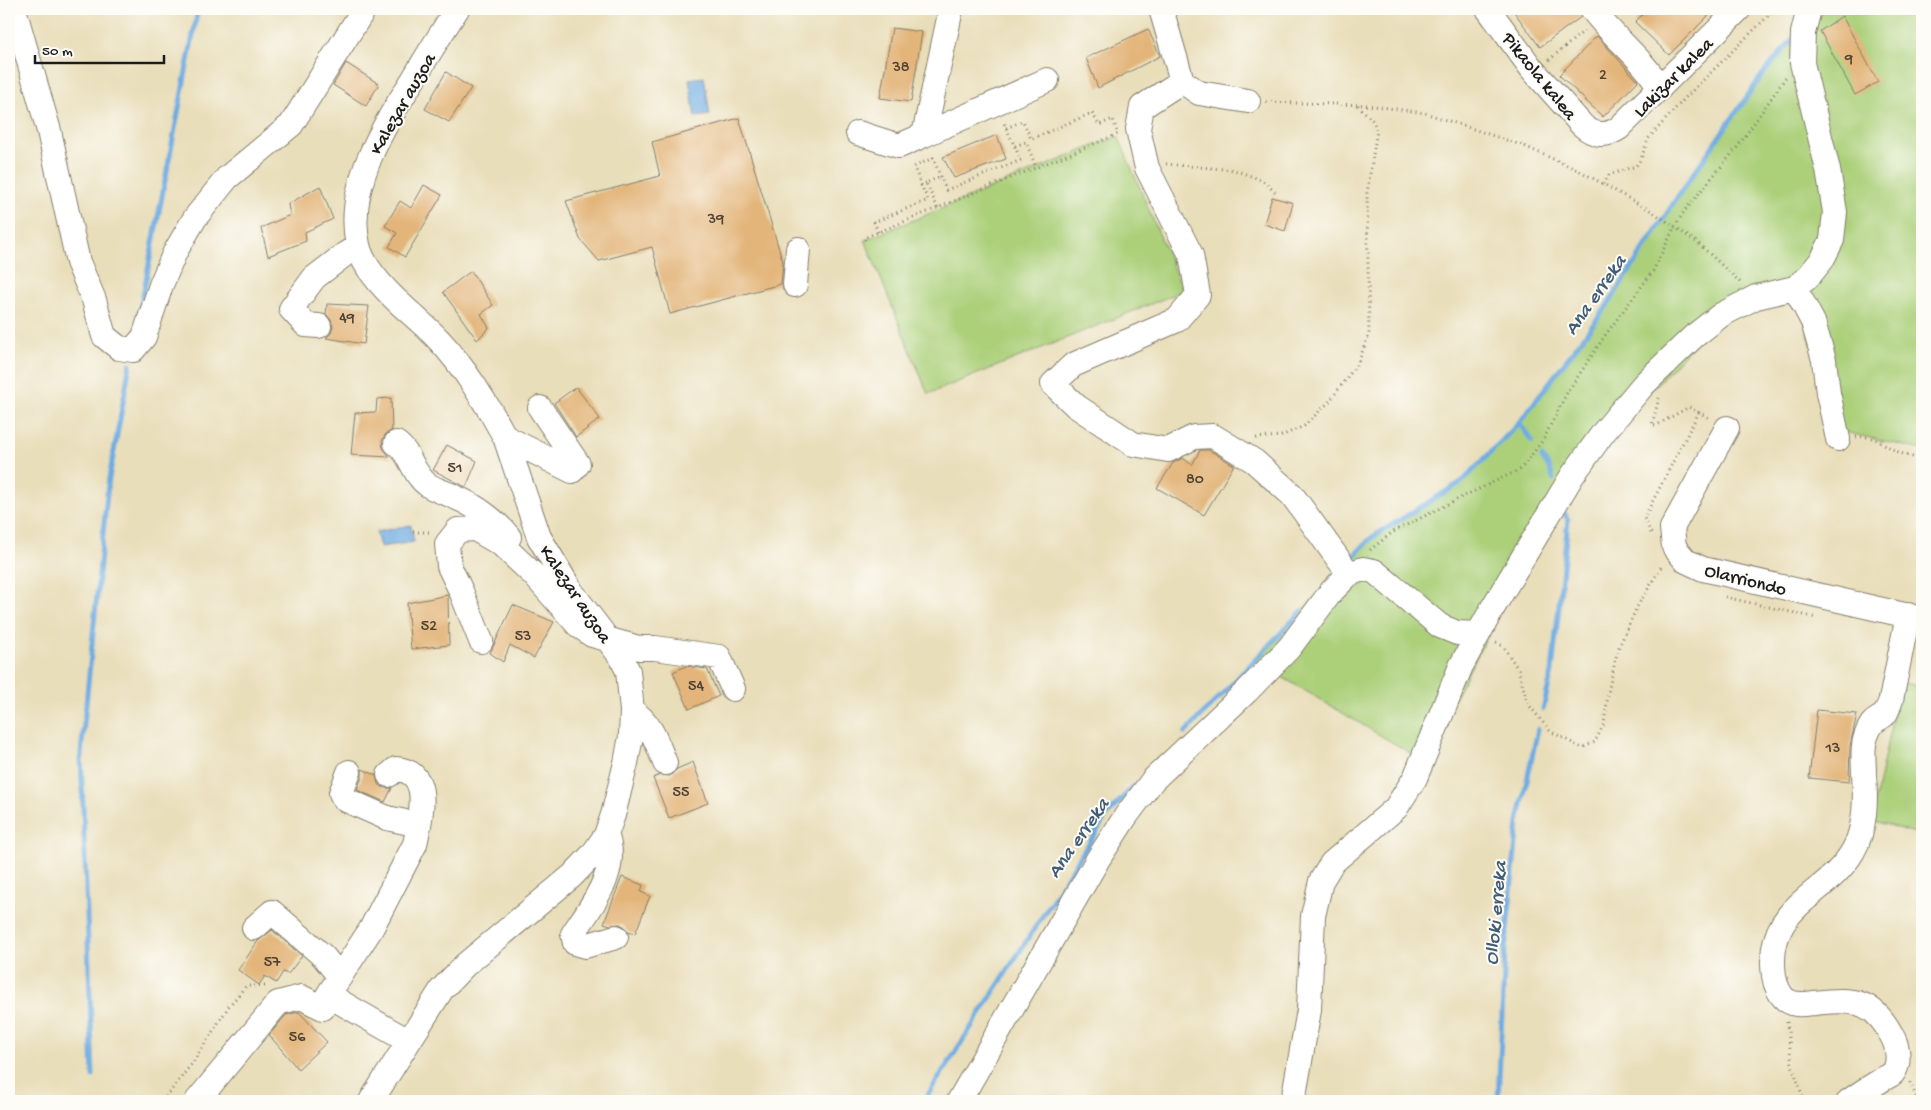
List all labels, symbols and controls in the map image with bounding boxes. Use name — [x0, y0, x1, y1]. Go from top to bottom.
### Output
street label: Pikaola kalea — [1495, 28, 1582, 127]
scale bar — [35, 32, 164, 64]
street label: Lakizar kalea — [1630, 33, 1720, 123]
text: 50 m — [42, 43, 73, 61]
street label: Kalezar auzoa — [366, 49, 443, 160]
house number: 9 — [1844, 51, 1853, 70]
house number: 38 — [891, 59, 910, 78]
house number: 2 — [1599, 67, 1607, 86]
house number: 39 — [707, 211, 724, 230]
water label: Ana erreka — [1561, 250, 1634, 340]
house number: 49 — [339, 310, 355, 329]
house number: 51 — [448, 460, 462, 479]
house number: 80 — [1186, 471, 1204, 490]
street label: Kalezar auzoa — [533, 542, 616, 650]
street label: Olarriondo — [1702, 560, 1789, 603]
house number: 52 — [421, 618, 437, 637]
house number: 53 — [515, 628, 531, 647]
house number: 54 — [688, 678, 704, 697]
house number: 13 — [1825, 740, 1840, 759]
house number: 55 — [673, 784, 689, 803]
water label: Ana erreka — [1044, 793, 1117, 883]
water label: Olloki erreka — [1481, 859, 1514, 966]
house number: 57 — [264, 954, 281, 973]
house number: 56 — [289, 1029, 306, 1048]

